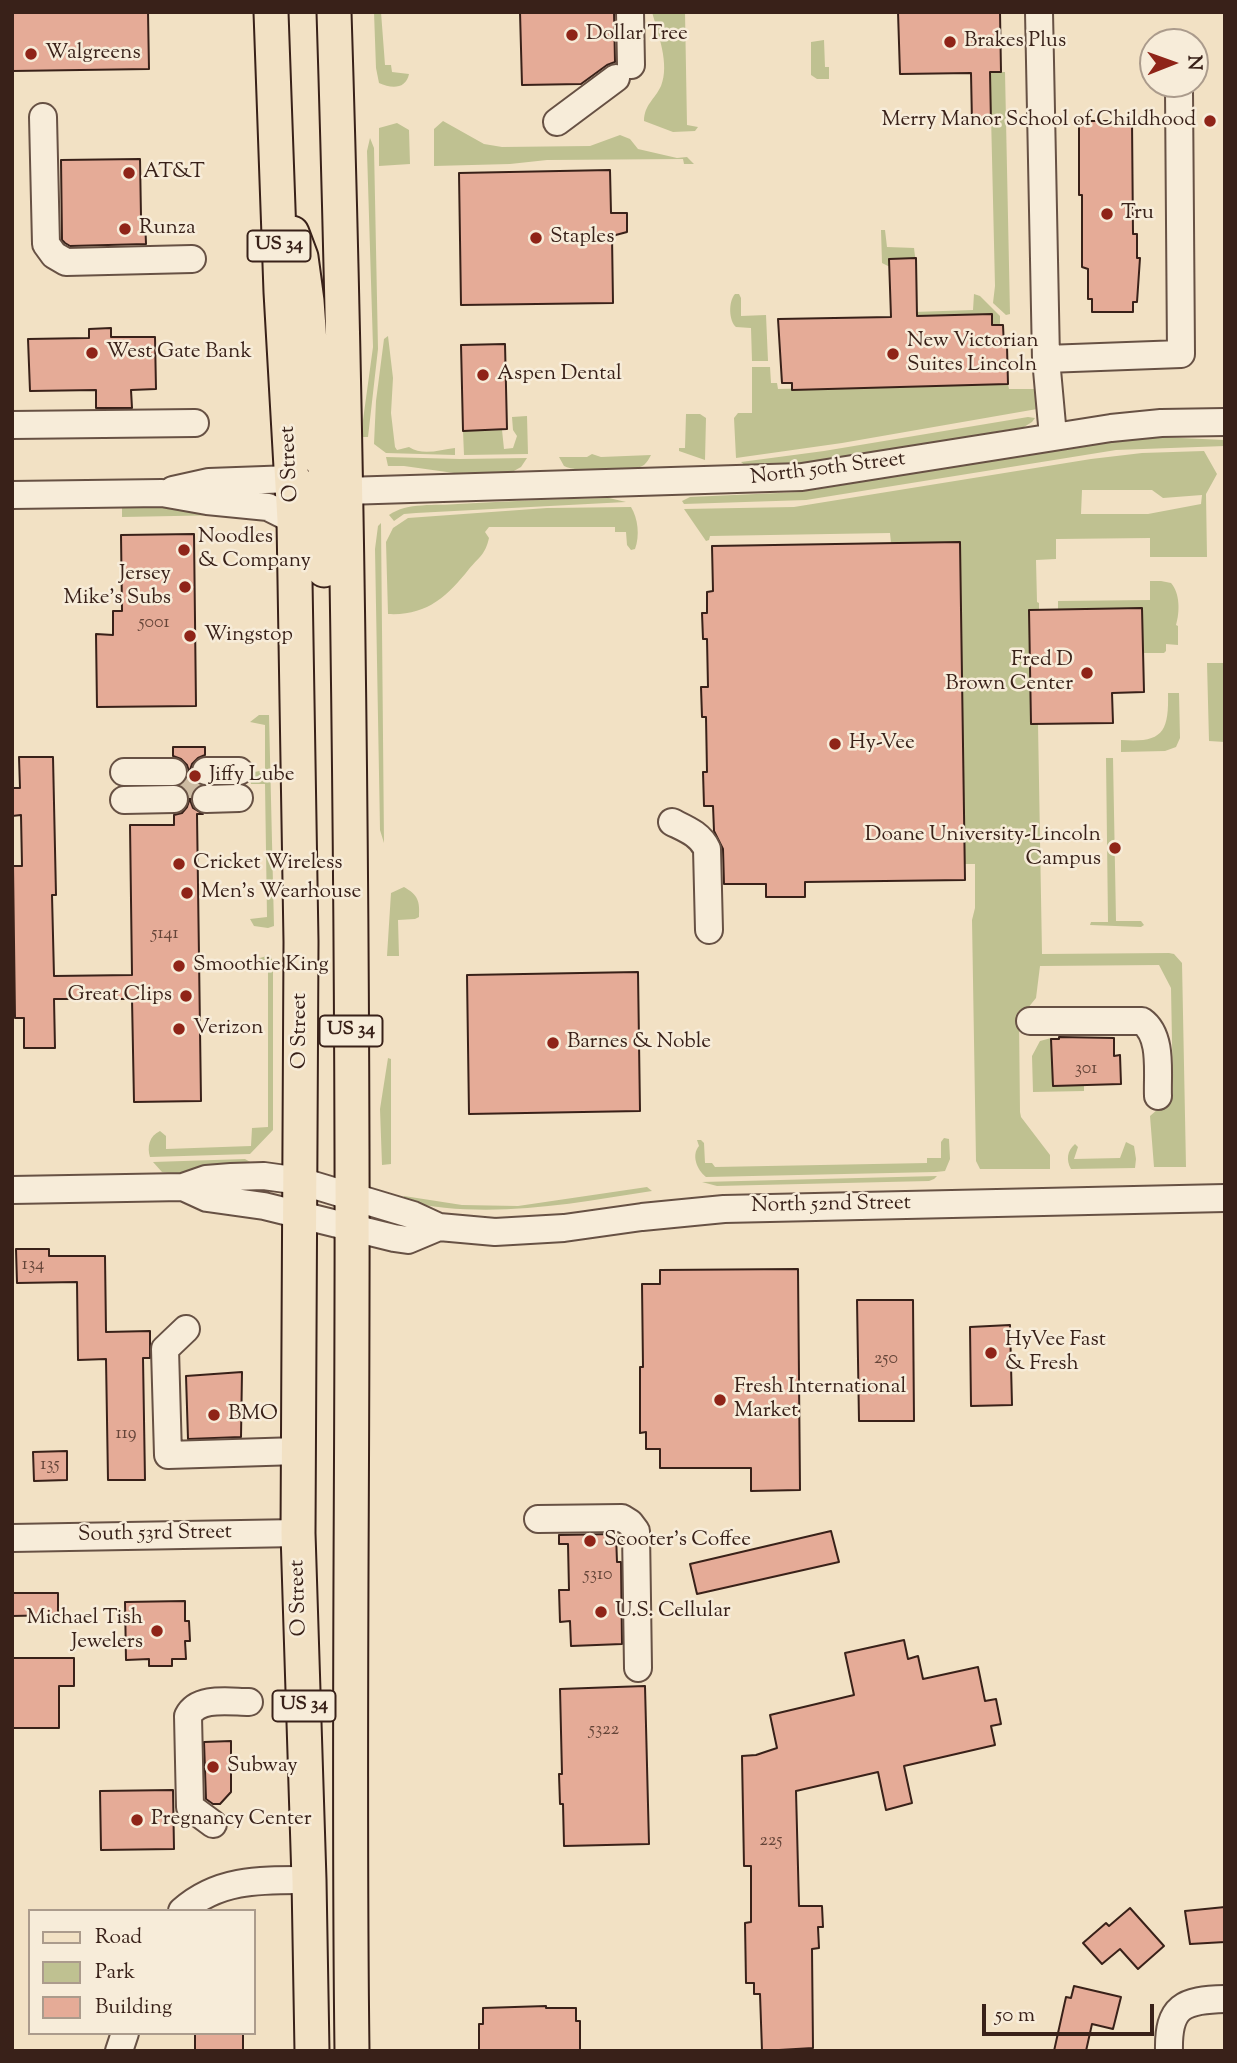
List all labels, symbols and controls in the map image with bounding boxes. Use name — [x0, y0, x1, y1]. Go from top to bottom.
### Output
place label: Dollar Tree — [586, 22, 688, 48]
marker: Dollar Tree — [564, 27, 580, 43]
north arrow — [1139, 28, 1209, 98]
place label: Brakes Plus — [964, 29, 1066, 55]
marker: Brakes Plus — [942, 34, 958, 50]
place label: Walgreens — [45, 41, 141, 67]
marker: Walgreens — [23, 46, 39, 62]
text: N — [1180, 55, 1207, 70]
place label: Merry Manor School of Childhood — [881, 108, 1196, 134]
marker: Merry Manor School of Childhood — [1202, 113, 1218, 129]
place label: AT&T — [143, 160, 205, 186]
marker: AT&T — [121, 165, 137, 181]
place label: Tru — [1121, 201, 1154, 227]
marker: Tru — [1099, 206, 1115, 222]
place label: Runza — [139, 216, 196, 242]
marker: Runza — [117, 221, 133, 237]
place label: Staples — [550, 225, 614, 251]
road number: US 34 — [247, 230, 310, 262]
marker: Staples — [528, 230, 544, 246]
place label: New Victorian Suites Lincoln — [907, 329, 1039, 379]
place label: West Gate Bank — [106, 340, 252, 366]
marker: West Gate Bank — [84, 345, 100, 361]
marker: New Victorian Suites Lincoln — [885, 346, 901, 362]
place label: Aspen Dental — [497, 362, 622, 388]
marker: Aspen Dental — [475, 367, 491, 383]
street label: O Street — [276, 425, 306, 503]
street label: North 50th Street — [749, 448, 907, 492]
place label: Noodles & Company — [198, 525, 311, 575]
marker: Noodles & Company — [176, 542, 192, 558]
place label: Jersey Mike's Subs — [63, 562, 171, 612]
marker: Jersey Mike's Subs — [177, 579, 193, 595]
house number: 5001 — [138, 613, 170, 635]
place label: Wingstop — [204, 623, 293, 649]
marker: Wingstop — [182, 628, 198, 644]
place label: Fred D Brown Center — [945, 648, 1073, 698]
marker: Fred D Brown Center — [1079, 665, 1095, 681]
place label: Hy-Vee — [849, 731, 915, 757]
marker: Hy-Vee — [827, 736, 843, 752]
place label: Jiffy Lube — [209, 763, 295, 789]
marker: Jiffy Lube — [187, 768, 203, 784]
place label: Doane University-Lincoln Campus — [865, 823, 1101, 873]
marker: Doane University-Lincoln Campus — [1107, 840, 1123, 856]
place label: Cricket Wireless — [193, 851, 343, 877]
marker: Cricket Wireless — [171, 856, 187, 872]
place label: Men's Wearhouse — [201, 880, 361, 906]
marker: Men's Wearhouse — [179, 885, 195, 901]
house number: 5141 — [151, 924, 179, 946]
place label: Smoothie King — [193, 953, 329, 979]
marker: Smoothie King — [171, 958, 187, 974]
place label: Great Clips — [67, 983, 172, 1009]
marker: Great Clips — [178, 988, 194, 1004]
street label: O Street — [288, 993, 314, 1069]
road number: US 34 — [320, 1015, 382, 1046]
place label: Verizon — [193, 1016, 263, 1042]
marker: Verizon — [171, 1021, 187, 1037]
place label: Barnes & Noble — [567, 1030, 711, 1056]
marker: Barnes & Noble — [545, 1035, 561, 1051]
house number: 301 — [1075, 1059, 1097, 1081]
street label: North 52nd Street — [751, 1192, 911, 1220]
house number: 134 — [22, 1255, 44, 1277]
place label: HyVee Fast & Fresh — [1005, 1328, 1106, 1378]
marker: HyVee Fast & Fresh — [983, 1345, 999, 1361]
house number: 250 — [874, 1349, 898, 1371]
place label: Fresh International Market — [734, 1375, 906, 1425]
marker: Fresh International Market — [712, 1392, 728, 1408]
place label: BMO — [228, 1402, 278, 1428]
marker: BMO — [206, 1407, 222, 1423]
house number: 119 — [116, 1424, 136, 1446]
house number: 135 — [40, 1455, 60, 1477]
street label: South 53rd Street — [78, 1521, 232, 1549]
place label: Scooter's Coffee — [604, 1528, 751, 1554]
marker: Scooter's Coffee — [582, 1533, 598, 1549]
street label: O Street — [286, 1559, 314, 1637]
house number: 5310 — [584, 1565, 612, 1587]
place label: U.S. Cellular — [615, 1599, 731, 1625]
marker: U.S. Cellular — [593, 1604, 609, 1620]
place label: Michael Tish Jewelers — [26, 1606, 143, 1656]
marker: Michael Tish Jewelers — [149, 1623, 165, 1639]
road number: US 34 — [272, 1690, 336, 1722]
house number: 5322 — [589, 1720, 619, 1742]
place label: Subway — [227, 1754, 298, 1780]
marker: Subway — [205, 1759, 221, 1775]
place label: Pregnancy Center — [151, 1807, 312, 1833]
marker: Pregnancy Center — [129, 1812, 145, 1828]
house number: 225 — [759, 1831, 783, 1853]
legend — [28, 1909, 256, 2035]
text: Road — [95, 1923, 142, 1953]
text: Park — [95, 1958, 135, 1988]
scale bar — [985, 1990, 1156, 2034]
text: Building — [95, 1993, 172, 2023]
text: 50 m — [995, 2001, 1035, 2031]

